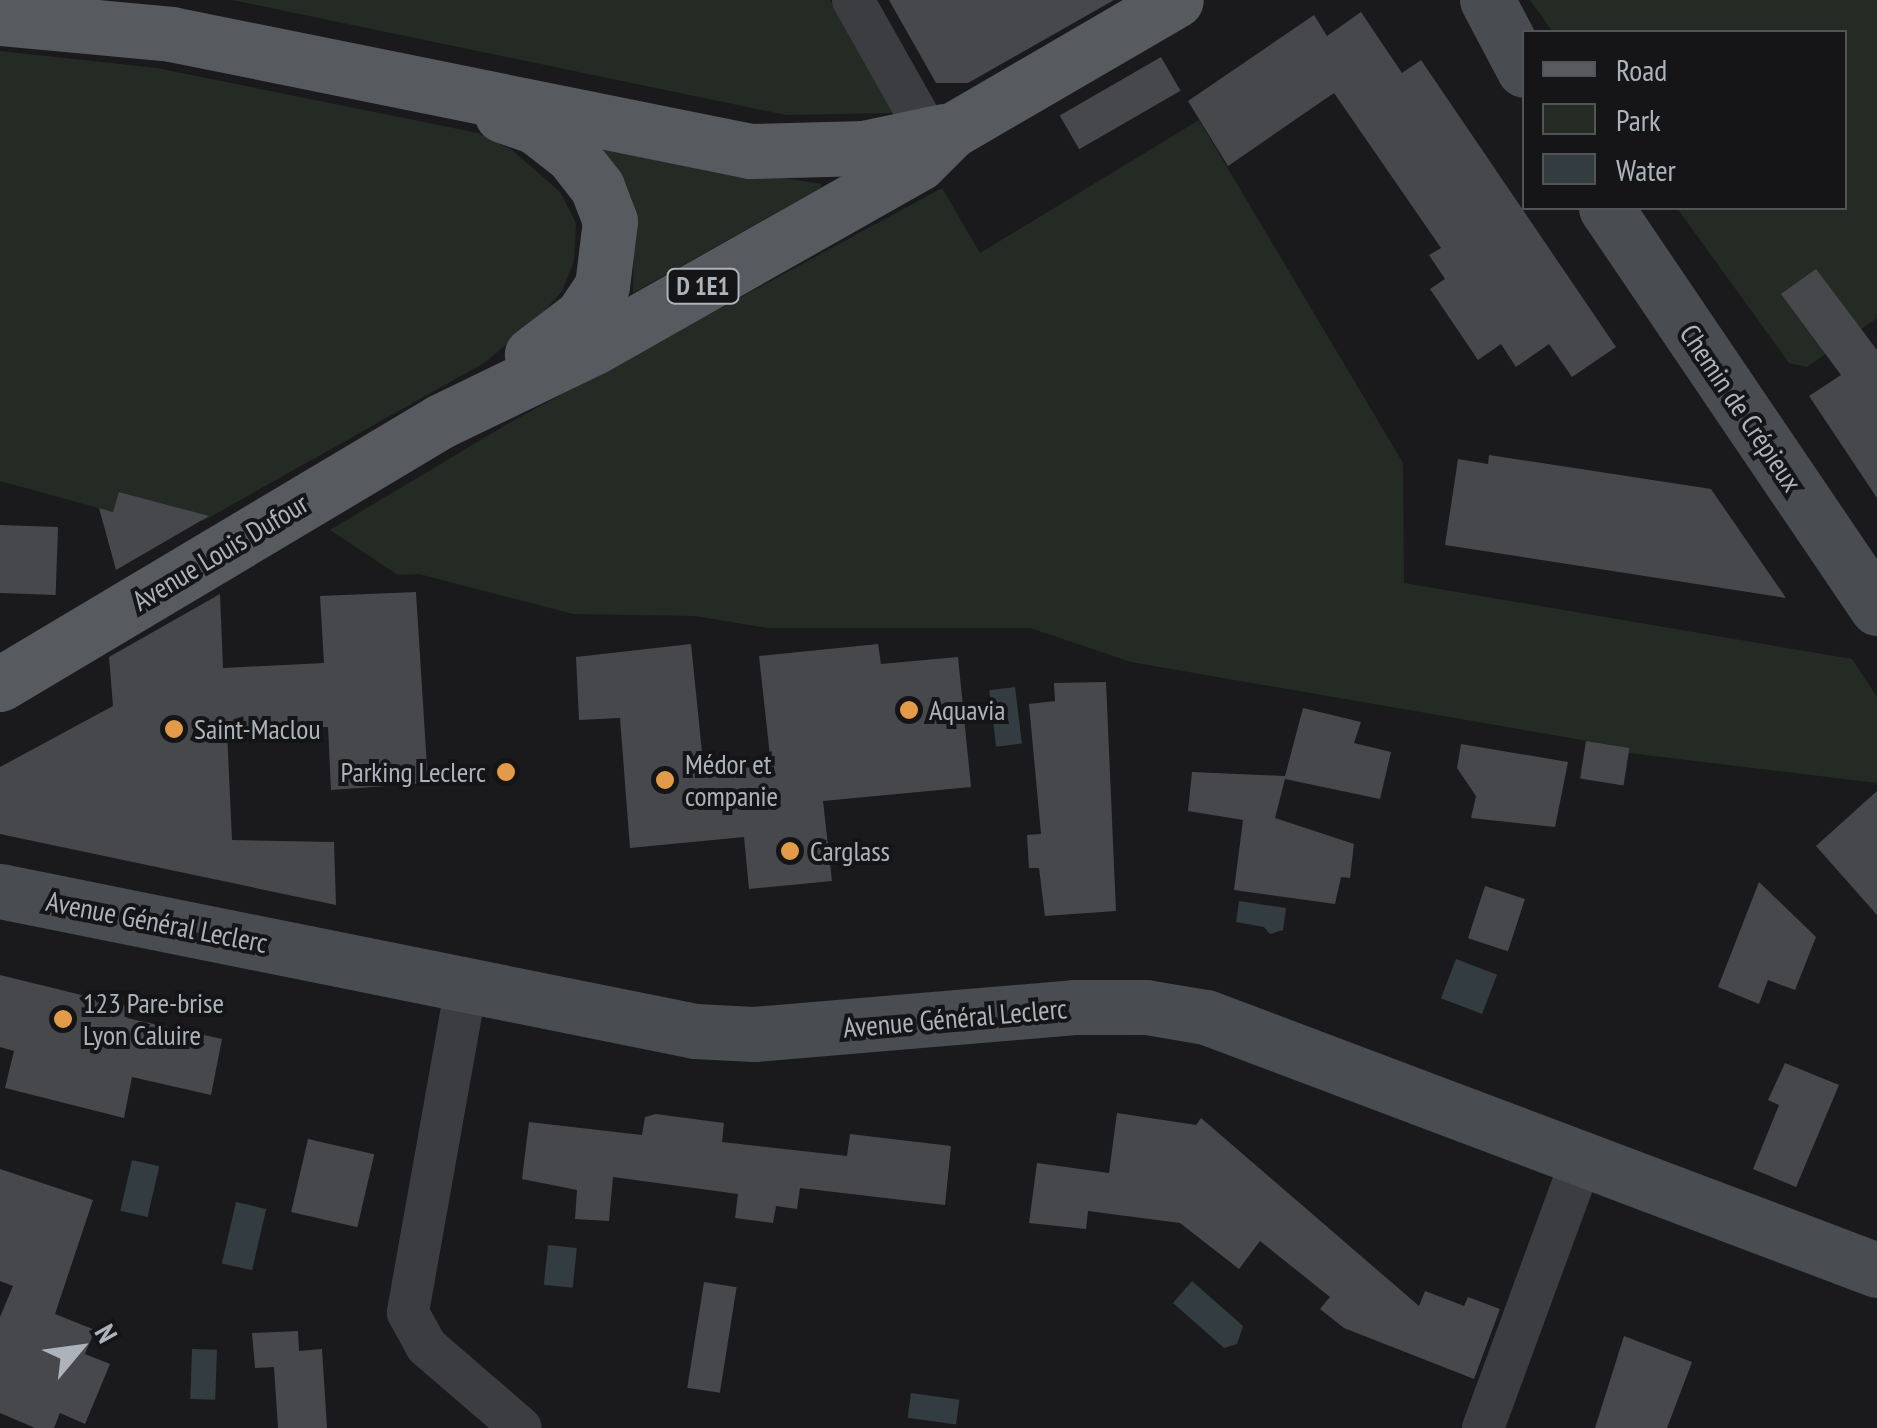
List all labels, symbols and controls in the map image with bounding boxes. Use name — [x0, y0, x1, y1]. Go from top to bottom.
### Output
legend — [1522, 30, 1847, 210]
text: Road — [1616, 50, 1667, 89]
text: Park — [1616, 100, 1661, 139]
text: Water — [1616, 150, 1676, 189]
road number: D 1E1 — [666, 266, 740, 306]
street label: Chemin de Crépieux — [1673, 318, 1809, 498]
street label: Avenue Louis Dufour — [126, 486, 314, 618]
place label: Aquavia — [929, 693, 1006, 727]
marker: Aquavia — [898, 699, 920, 721]
place label: Saint-Maclou — [194, 712, 321, 746]
marker: Saint-Maclou — [163, 718, 185, 740]
place label: Médor et companie — [685, 747, 778, 813]
place label: Parking Leclerc — [341, 755, 486, 789]
marker: Parking Leclerc — [495, 761, 517, 783]
marker: Médor et companie — [654, 769, 676, 791]
place label: Carglass — [810, 834, 890, 868]
marker: Carglass — [779, 840, 801, 862]
street label: Avenue Général Leclerc — [44, 884, 270, 960]
place label: 123 Pare-brise Lyon Caluire — [83, 986, 224, 1052]
street label: Avenue Général Leclerc — [842, 991, 1068, 1045]
marker: 123 Pare-brise Lyon Caluire — [52, 1008, 74, 1030]
north arrow — [30, 1298, 130, 1398]
text: N — [87, 1318, 127, 1349]

